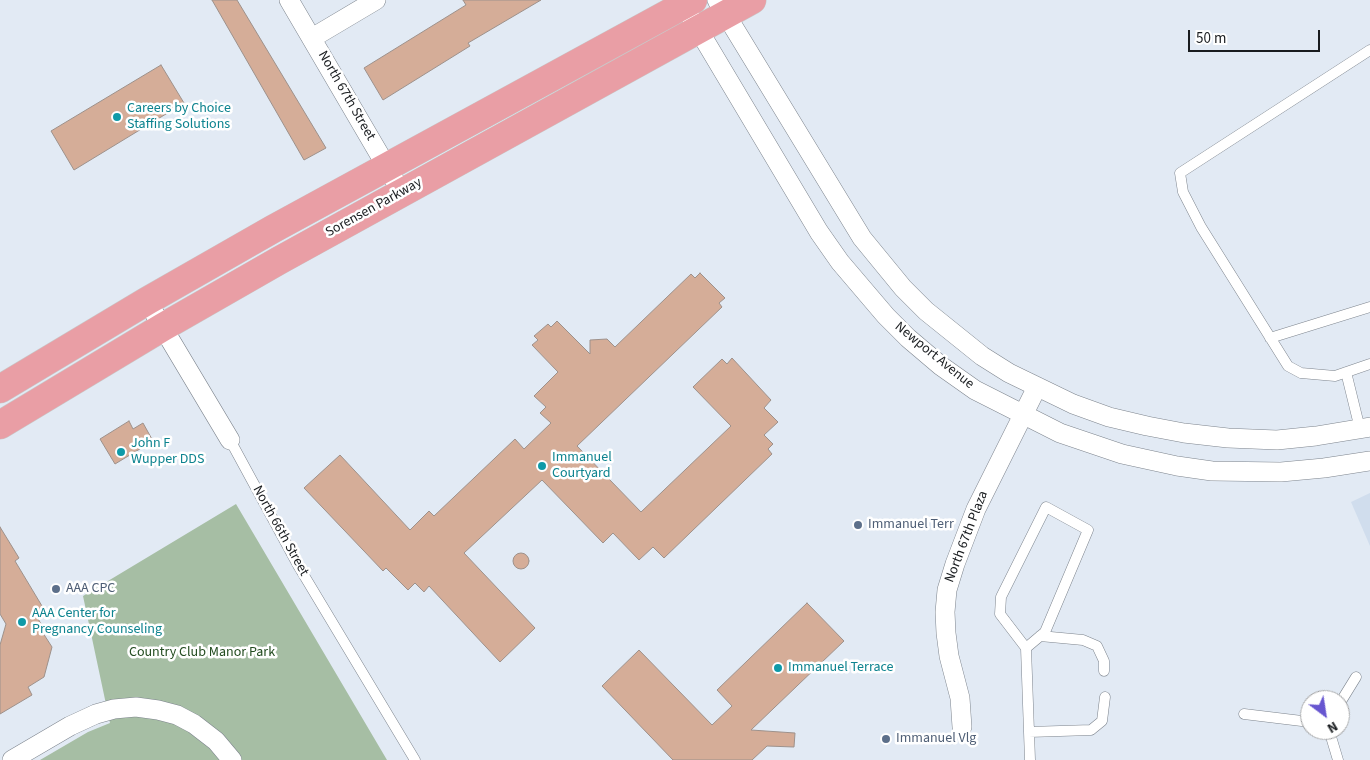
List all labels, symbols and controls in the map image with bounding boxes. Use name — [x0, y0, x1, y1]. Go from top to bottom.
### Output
scale bar — [1190, 20, 1322, 52]
text: 50 m — [1196, 28, 1226, 49]
street label: North 67th Street — [314, 48, 378, 144]
place label: Careers by Choice Staffing Solutions — [127, 101, 231, 134]
marker: Careers by Choice Staffing Solutions — [111, 111, 123, 123]
street label: Sorensen Parkway — [323, 175, 425, 241]
street label: Newport Avenue — [891, 319, 977, 393]
place label: John F Wupper DDS — [131, 436, 204, 468]
marker: John F Wupper DDS — [115, 446, 127, 458]
place label: Immanuel Courtyard — [552, 450, 612, 482]
marker: Immanuel Courtyard — [536, 460, 548, 472]
street label: North 66th Street — [248, 483, 312, 579]
street label: North 67th Plaza — [942, 489, 992, 585]
place label: Immanuel Terr — [868, 517, 954, 533]
marker: Immanuel Terr — [852, 519, 864, 531]
place label: AAA CPC — [66, 581, 115, 597]
marker: AAA CPC — [50, 583, 62, 595]
place label: AAA Center for Pregnancy Counseling — [32, 606, 162, 638]
marker: AAA Center for Pregnancy Counseling — [16, 616, 28, 628]
park label: Country Club Manor Park — [129, 645, 275, 661]
place label: Immanuel Terrace — [788, 660, 894, 676]
marker: Immanuel Terrace — [772, 662, 784, 674]
north arrow — [1300, 690, 1350, 740]
text: N — [1323, 716, 1341, 738]
place label: Immanuel Vlg — [896, 731, 976, 747]
marker: Immanuel Vlg — [880, 733, 892, 745]

